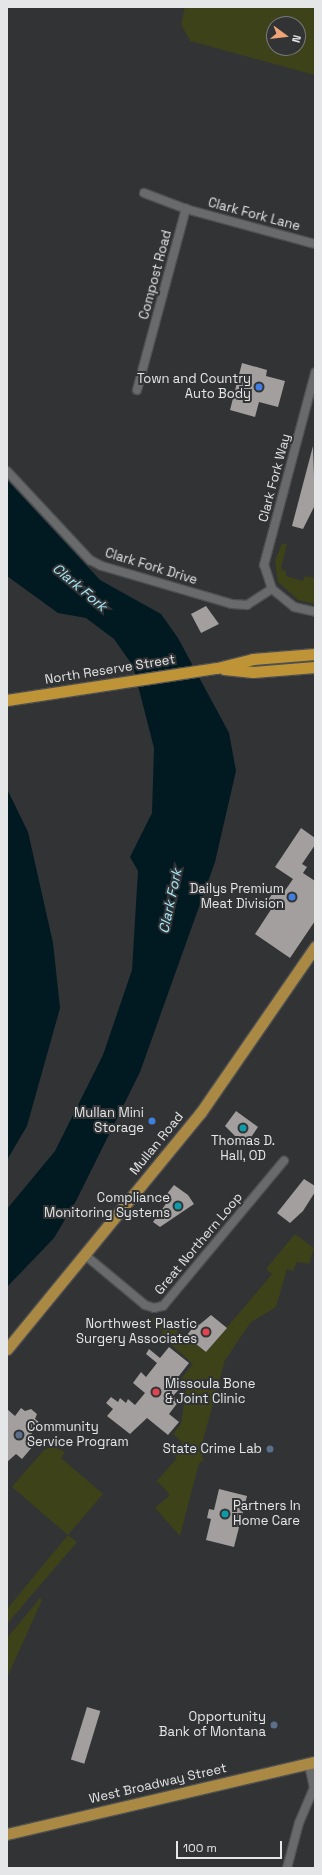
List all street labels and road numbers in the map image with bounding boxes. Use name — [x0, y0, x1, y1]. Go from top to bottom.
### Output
street label: Clark Fork Lane — [206, 195, 302, 235]
street label: Compost Road — [137, 229, 175, 321]
street label: Clark Fork Way — [256, 432, 294, 524]
street label: Clark Fork Drive — [103, 546, 199, 588]
street label: North Reserve Street — [44, 652, 176, 688]
street label: Mullan Road — [127, 1109, 187, 1179]
street label: Great Northern Loop — [152, 1190, 246, 1298]
street label: West Broadway Street — [88, 1761, 228, 1807]

